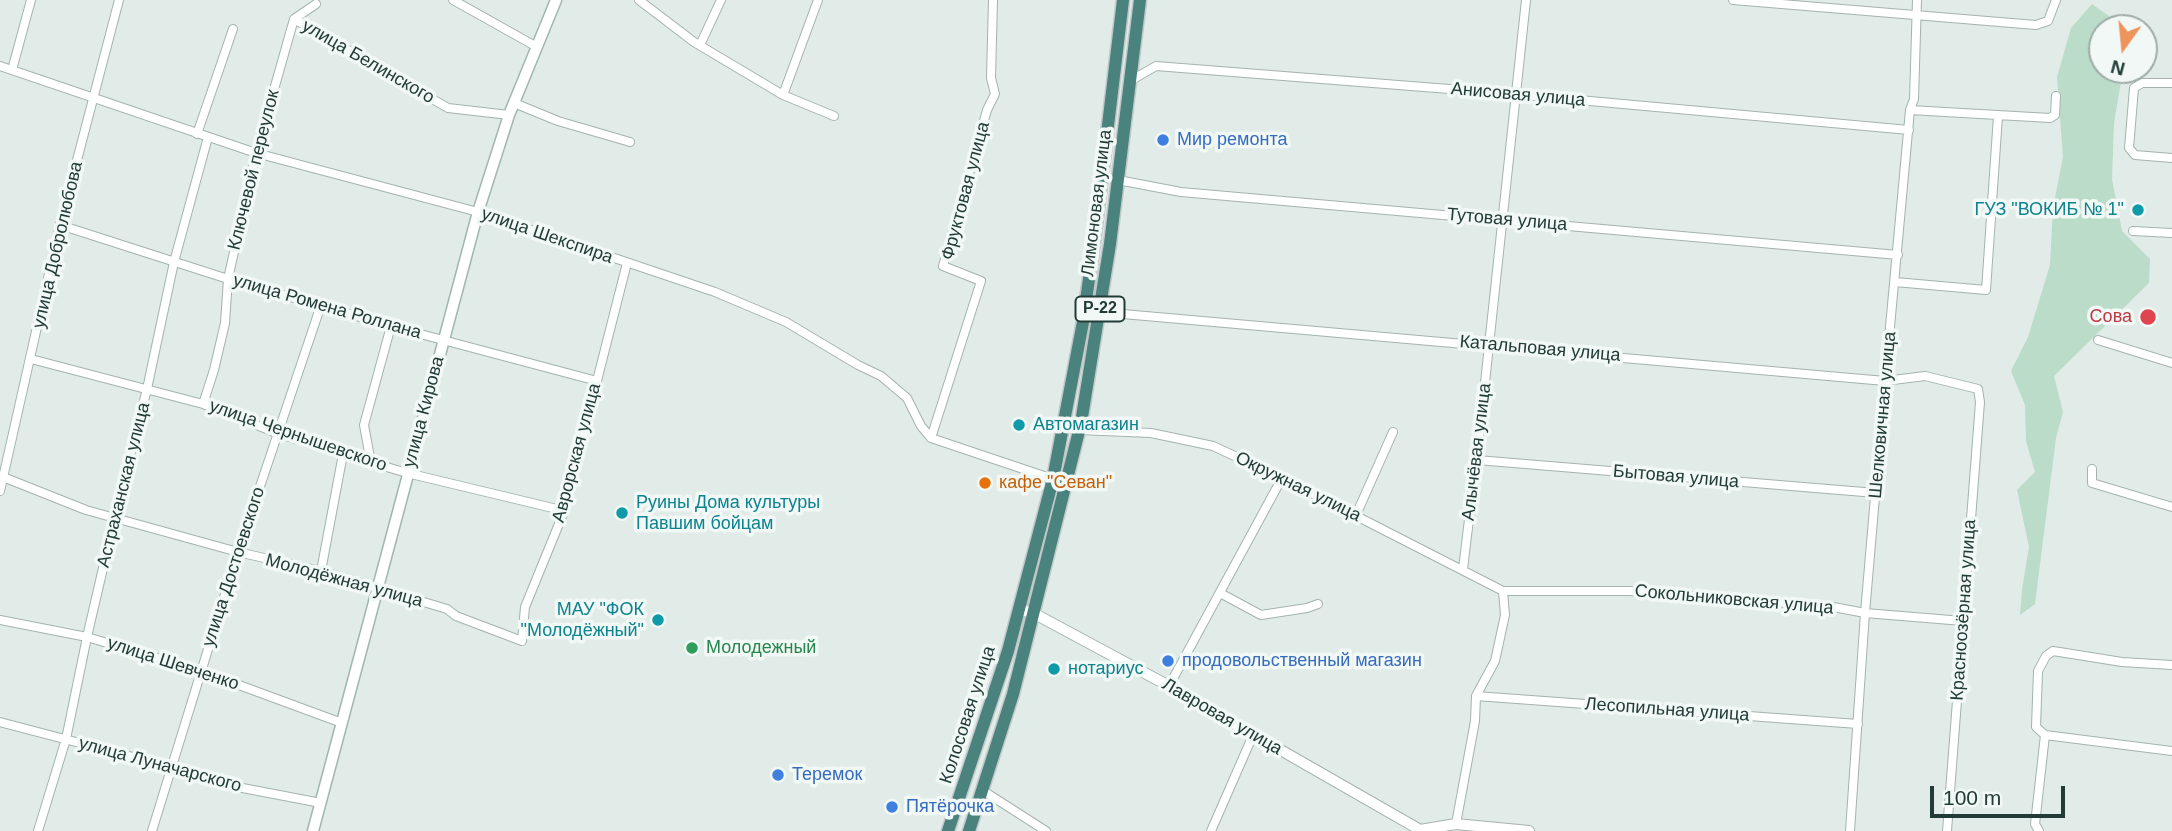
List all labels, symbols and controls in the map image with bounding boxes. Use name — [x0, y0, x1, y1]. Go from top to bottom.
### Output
north arrow — [2088, 14, 2158, 84]
street label: улица Белинского — [298, 15, 438, 109]
text: N — [2109, 56, 2127, 80]
street label: Анисовая улица — [1450, 78, 1586, 112]
street label: Ключевой переулок — [224, 87, 284, 253]
street label: Фруктовая улица — [937, 120, 995, 262]
street label: Лимоновая улица — [1077, 128, 1117, 278]
place label: Мир ремонта — [1177, 129, 1287, 151]
marker: Мир ремонта — [1155, 132, 1171, 148]
street label: улица Добролюбова — [28, 159, 88, 331]
place label: ГУЗ "ВОКИБ № 1" — [1975, 199, 2124, 221]
marker: ГУЗ "ВОКИБ № 1" — [2130, 202, 2146, 218]
street label: улица Шекспира — [478, 203, 616, 269]
street label: Тутовая улица — [1446, 204, 1568, 236]
street label: улица Ромена Роллана — [230, 270, 424, 344]
road number: Р-22 — [1076, 296, 1124, 322]
place label: Сова — [2090, 306, 2132, 328]
marker: Сова — [2138, 307, 2158, 327]
street label: Катальповая улица — [1459, 331, 1621, 367]
street label: Шелковичная улица — [1865, 331, 1901, 499]
street label: улица Кирова — [399, 354, 449, 470]
street label: Аврорская улица — [548, 381, 606, 525]
street label: Алычёвая улица — [1458, 382, 1496, 522]
street label: улица Чернышевского — [206, 395, 390, 477]
street label: Астраханская улица — [93, 400, 155, 570]
place label: Автомагазин — [1033, 414, 1139, 436]
marker: Автомагазин — [1011, 417, 1027, 433]
street label: Окружная улица — [1232, 447, 1364, 527]
street label: Бытовая улица — [1612, 461, 1740, 493]
place label: кафе "Севан" — [999, 472, 1112, 494]
marker: кафе "Севан" — [977, 475, 993, 491]
street label: улица Достоевского — [198, 484, 270, 650]
place label: Руины Дома культуры Павшим бойцам — [636, 492, 820, 534]
marker: Руины Дома культуры Павшим бойцам — [614, 505, 630, 521]
street label: Красноозёрная улица — [1947, 519, 1981, 701]
street label: Молодёжная улица — [263, 550, 425, 612]
street label: Сокольниковская улица — [1634, 581, 1834, 619]
place label: МАУ "ФОК "Молодёжный" — [521, 599, 644, 642]
marker: МАУ "ФОК "Молодёжный" — [650, 612, 666, 628]
street label: улица Шевченко — [104, 633, 242, 695]
place label: Молодежный — [706, 637, 816, 659]
marker: Молодежный — [684, 640, 700, 656]
street label: Колосовая улица — [936, 643, 1000, 787]
place label: продовольственный магазин — [1182, 650, 1422, 672]
marker: продовольственный магазин — [1160, 653, 1176, 669]
place label: нотариус — [1068, 658, 1143, 680]
marker: нотариус — [1046, 661, 1062, 677]
street label: Лавровая улица — [1158, 674, 1286, 760]
street label: Лесопильная улица — [1584, 693, 1750, 727]
street label: улица Луначарского — [76, 733, 244, 797]
place label: Теремок — [792, 764, 862, 786]
marker: Теремок — [770, 767, 786, 783]
scale bar — [1934, 772, 2069, 816]
text: 100 m — [1943, 786, 2001, 809]
place label: Пятёрочка — [906, 796, 994, 818]
marker: Пятёрочка — [884, 799, 900, 815]

